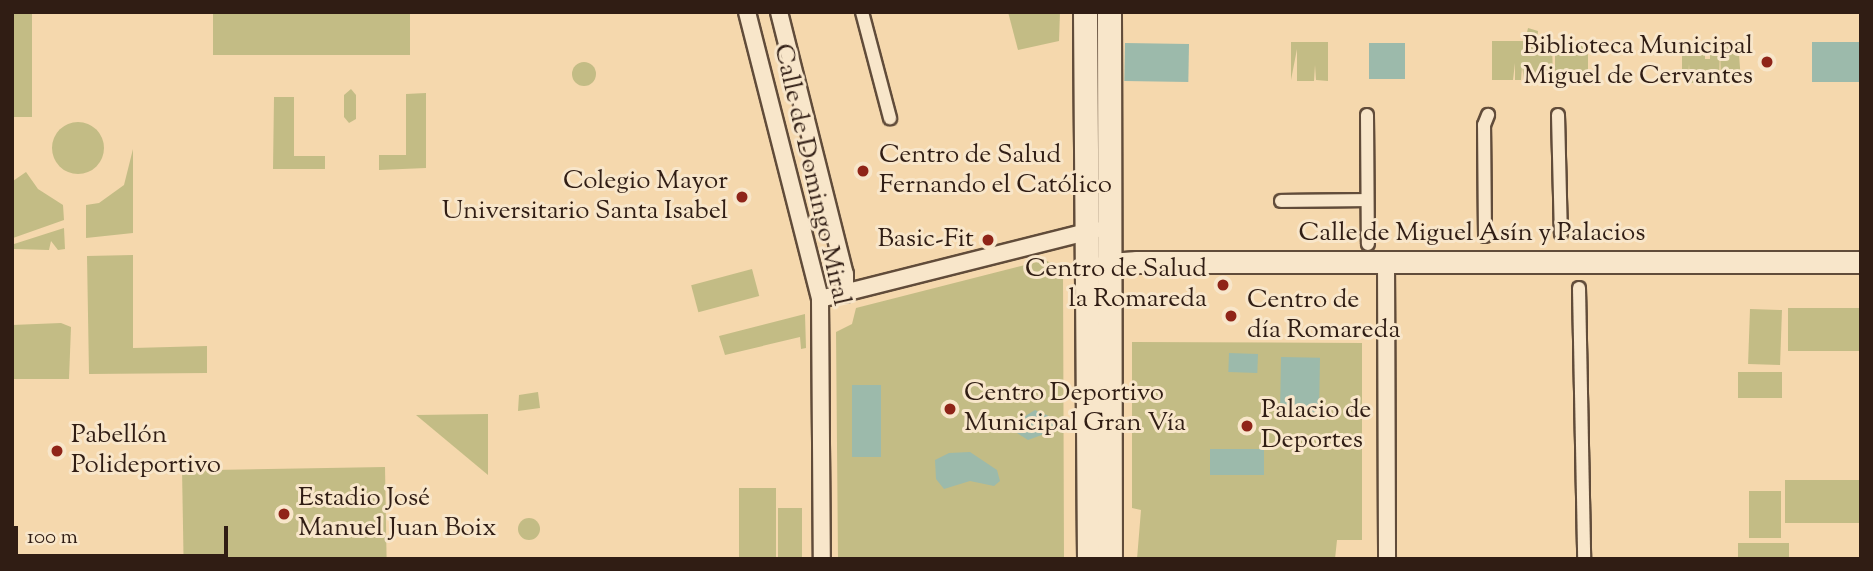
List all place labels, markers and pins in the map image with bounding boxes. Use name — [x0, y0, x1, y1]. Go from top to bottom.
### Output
place label: Biblioteca Municipal Miguel de Cervantes — [1523, 31, 1753, 92]
marker: Biblioteca Municipal Miguel de Cervantes — [1759, 54, 1775, 70]
place label: Centro de Salud Fernando el Católico — [879, 140, 1112, 202]
marker: Centro de Salud Fernando el Católico — [853, 161, 873, 181]
place label: Colegio Mayor Universitario Santa Isabel — [442, 166, 728, 228]
marker: Colegio Mayor Universitario Santa Isabel — [734, 189, 750, 205]
place label: Basic-Fit — [877, 224, 974, 256]
marker: Basic-Fit — [980, 232, 996, 248]
place label: Centro de Salud la Romareda — [1025, 254, 1207, 316]
marker: Centro de Salud la Romareda — [1213, 275, 1233, 295]
place label: Centro de día Romareda — [1247, 285, 1400, 346]
marker: Centro de día Romareda — [1221, 306, 1241, 326]
place label: Centro Deportivo Municipal Gran Vía — [964, 378, 1186, 440]
place label: Palacio de Deportes — [1261, 395, 1371, 457]
marker: Centro Deportivo Municipal Gran Vía — [942, 401, 958, 417]
marker: Palacio de Deportes — [1239, 418, 1255, 434]
place label: Pabellón Polideportivo — [71, 420, 221, 481]
marker: Pabellón Polideportivo — [49, 443, 65, 459]
place label: Estadio José Manuel Juan Boix — [298, 483, 496, 544]
marker: Estadio José Manuel Juan Boix — [276, 506, 292, 522]

